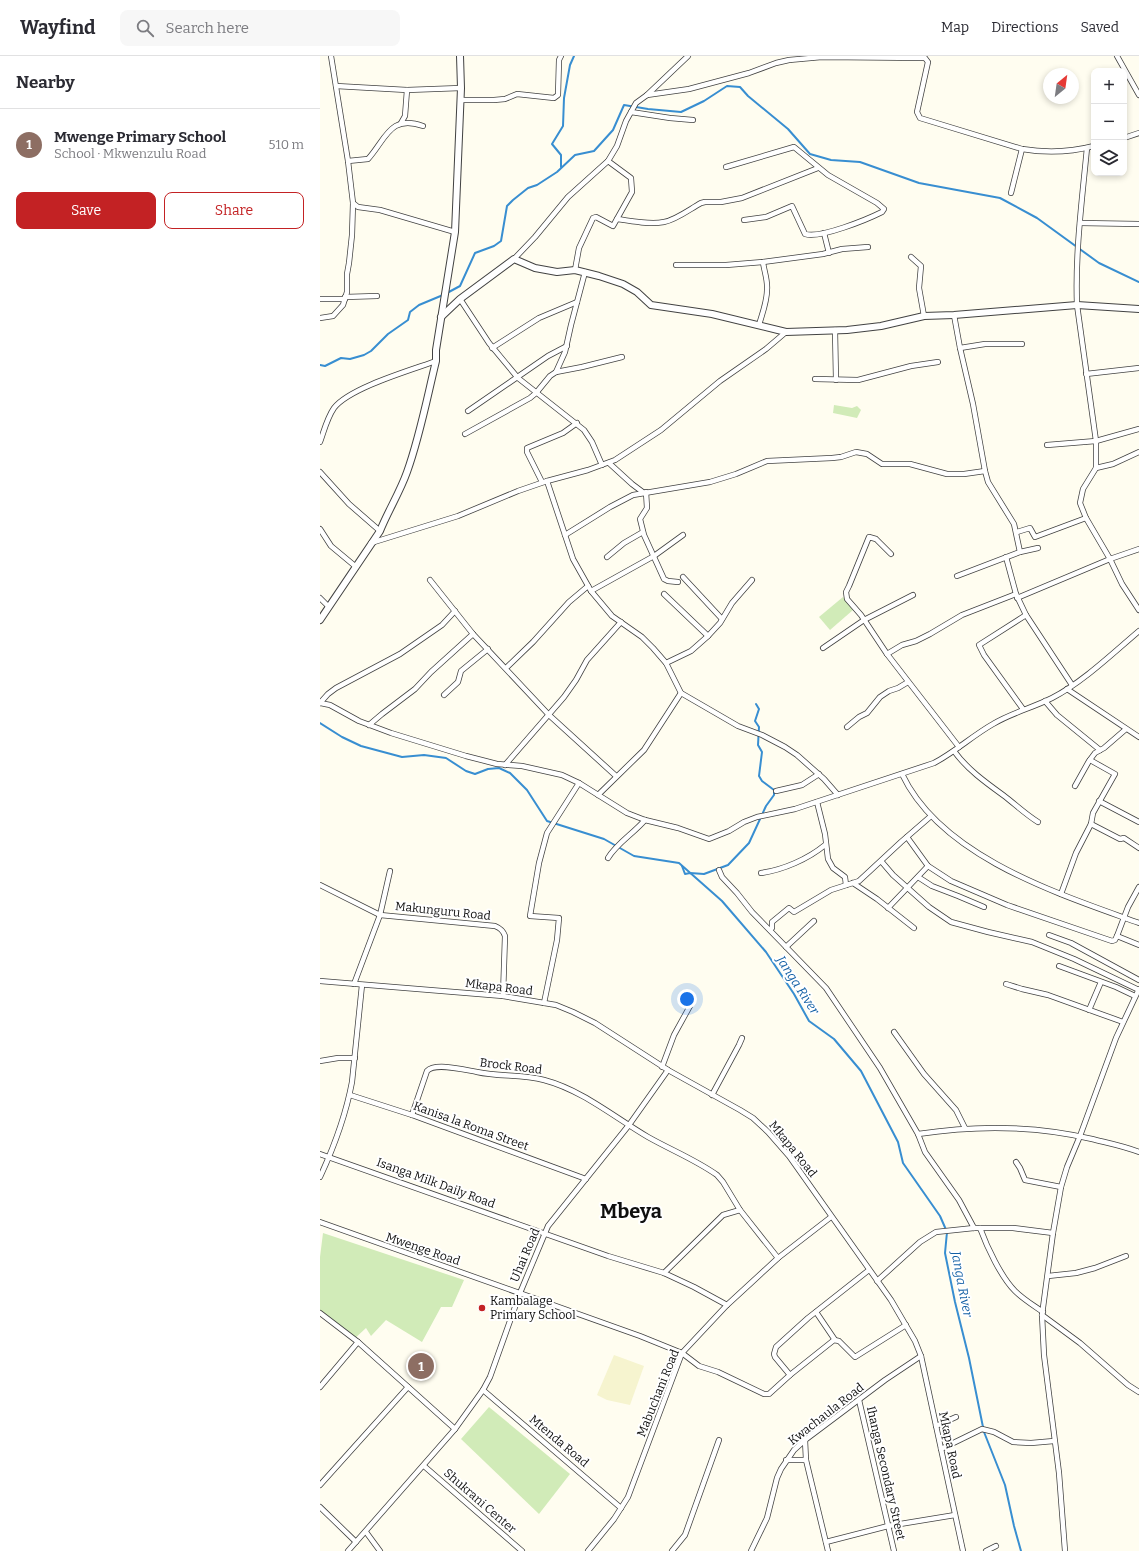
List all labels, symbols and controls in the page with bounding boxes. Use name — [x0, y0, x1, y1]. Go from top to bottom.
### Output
search box — [120, 10, 400, 46]
text: Wayfind — [20, 16, 96, 39]
icon: search — [134, 17, 156, 39]
text: Search here — [166, 19, 249, 37]
text: Map — [941, 19, 969, 36]
text: Directions — [991, 19, 1059, 36]
text: Saved — [1081, 19, 1119, 36]
north arrow — [1043, 68, 1079, 104]
map controls — [1091, 68, 1127, 176]
button: + — [1091, 68, 1127, 104]
text: Nearby — [16, 72, 75, 93]
button: − — [1091, 104, 1127, 140]
text: Mwenge Primary School — [54, 128, 226, 146]
text: 1 — [26, 137, 32, 152]
text: 510 m — [269, 137, 304, 152]
button: layers — [1091, 140, 1127, 176]
text: School · Mkwenzulu Road — [54, 146, 206, 161]
button: Save — [16, 192, 156, 229]
button: Share — [164, 192, 304, 229]
street label: Makunguru Road — [394, 899, 492, 923]
water label: Janga River — [773, 952, 823, 1018]
street label: Mkapa Road — [464, 976, 534, 998]
your location — [677, 989, 697, 1009]
street label: Brock Road — [479, 1055, 543, 1077]
street label: Kanisa la Roma Street — [412, 1099, 531, 1154]
street label: Mkapa Road — [766, 1118, 820, 1180]
street label: Isanga Milk Daily Road — [375, 1155, 497, 1211]
district label: Mbeya — [600, 1199, 662, 1223]
street label: Uhai Road — [507, 1226, 543, 1284]
street label: Mwenge Road — [384, 1230, 462, 1268]
water label: Janga River — [948, 1249, 976, 1319]
place label: Kambalage Primary School — [490, 1294, 576, 1322]
marker: Kambalage Primary School — [477, 1303, 487, 1313]
street label: Mabuchani Road — [634, 1347, 682, 1439]
pin: 1 — [408, 1351, 434, 1381]
street label: Kwachaula Road — [785, 1380, 867, 1448]
street label: Ihanga Secondary Street — [864, 1405, 908, 1542]
street label: Mkapa Road — [936, 1410, 964, 1480]
street label: Mtenda Road — [526, 1412, 592, 1470]
street label: Shukrani Center — [441, 1466, 520, 1537]

